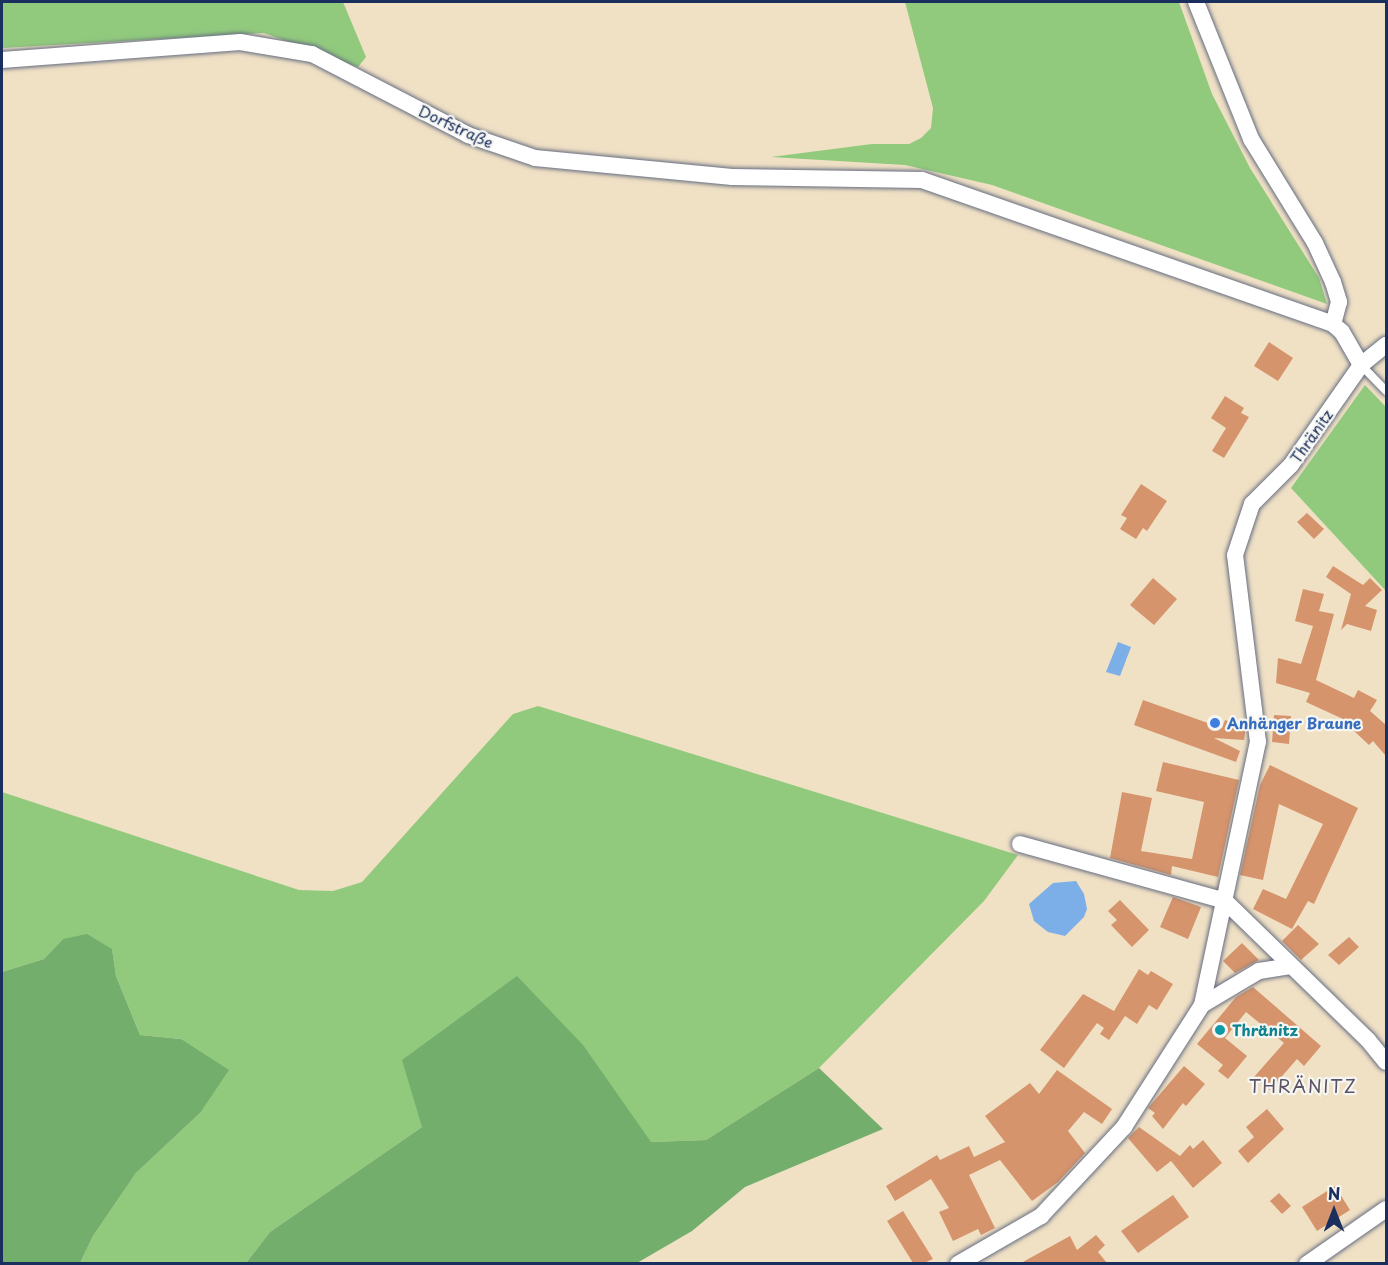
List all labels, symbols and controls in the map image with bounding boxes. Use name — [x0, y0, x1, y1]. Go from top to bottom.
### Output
street label: Dorfstraße — [416, 101, 496, 151]
street label: Thränitz — [1286, 406, 1336, 466]
place label: Anhänger Braune — [1227, 714, 1362, 732]
marker: Anhänger Braune — [1208, 716, 1222, 730]
place label: Thränitz — [1232, 1021, 1298, 1039]
marker: Thränitz — [1213, 1023, 1227, 1037]
district label: THRÄNITZ — [1249, 1075, 1357, 1097]
north arrow — [1304, 1181, 1364, 1241]
text: N — [1328, 1181, 1340, 1205]

